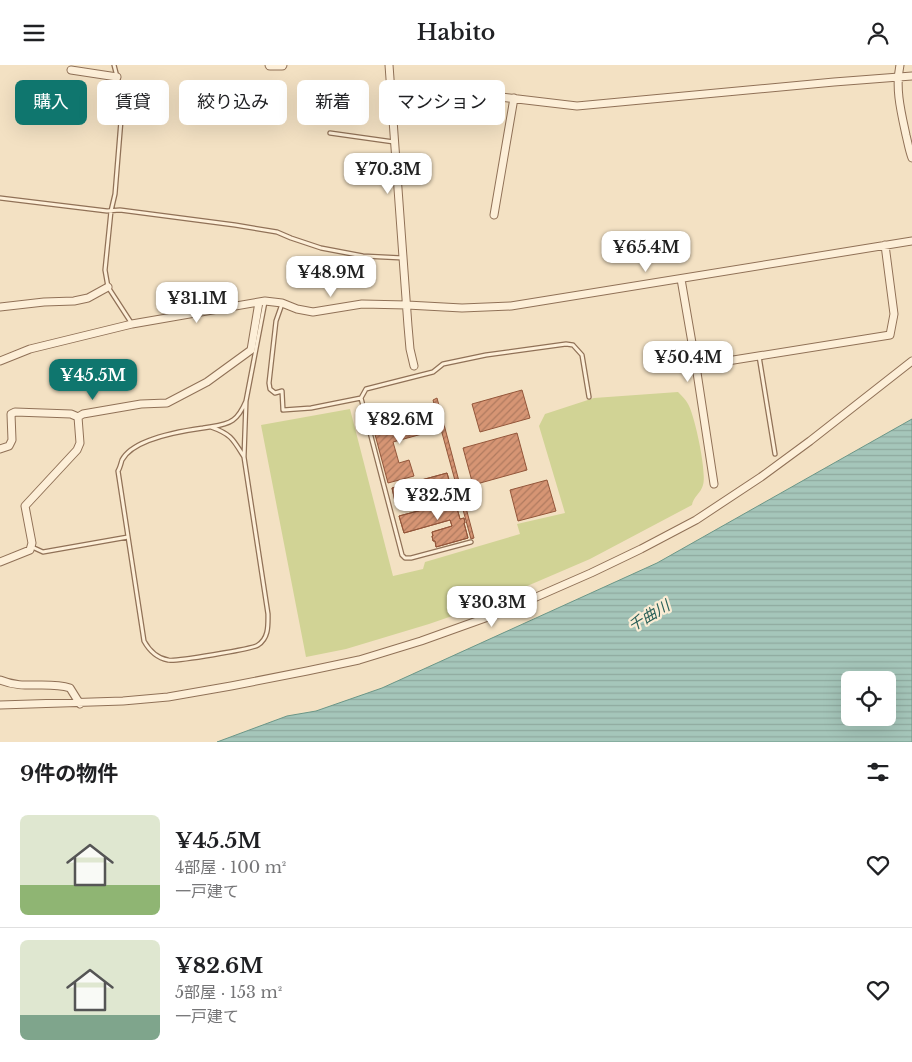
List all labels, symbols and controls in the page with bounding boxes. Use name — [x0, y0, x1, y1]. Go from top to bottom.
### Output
icon: menu — [20, 19, 48, 47]
text: Habito — [417, 19, 495, 46]
icon: person — [864, 19, 892, 47]
chip: 購入 — [15, 80, 87, 125]
chip: 賃貸 — [97, 80, 169, 125]
chip: 絞り込み — [179, 80, 287, 125]
chip: 新着 — [297, 80, 369, 125]
chip: マンション — [379, 80, 505, 125]
pin: ¥70.3M — [347, 153, 429, 195]
text: ¥70.3M — [355, 159, 421, 179]
pin: ¥65.4M — [605, 231, 687, 273]
text: ¥65.4M — [612, 237, 680, 257]
pin: ¥48.9M — [290, 255, 372, 298]
text: ¥48.9M — [297, 262, 365, 282]
pin: ¥31.1M — [156, 281, 238, 324]
text: ¥31.1M — [167, 288, 227, 308]
pin: ¥50.4M — [647, 341, 729, 383]
text: ¥50.4M — [654, 347, 722, 367]
pin: ¥45.5M — [52, 359, 134, 401]
text: ¥45.5M — [60, 365, 126, 385]
pin: ¥82.6M — [359, 403, 441, 445]
text: ¥82.6M — [366, 409, 434, 429]
pin: ¥32.5M — [397, 479, 479, 521]
text: ¥32.5M — [405, 485, 471, 505]
pin: ¥30.3M — [451, 585, 533, 628]
text: ¥30.3M — [458, 592, 526, 612]
water label: 千曲川 — [625, 595, 675, 635]
map controls — [841, 671, 896, 726]
button: locate — [841, 671, 896, 726]
icon: filters — [864, 758, 892, 786]
text: 9件の物件 — [20, 761, 118, 787]
text: ¥45.5M — [175, 828, 261, 854]
icon: home — [60, 835, 120, 895]
icon: heart — [864, 851, 892, 879]
text: 4部屋 · 100 m² — [175, 857, 286, 877]
text: 一戸建て — [175, 881, 239, 901]
text: ¥82.6M — [175, 953, 263, 979]
icon: home — [60, 960, 120, 1020]
icon: heart — [864, 976, 892, 1004]
text: 5部屋 · 153 m² — [175, 982, 282, 1002]
text: 一戸建て — [175, 1006, 239, 1026]

